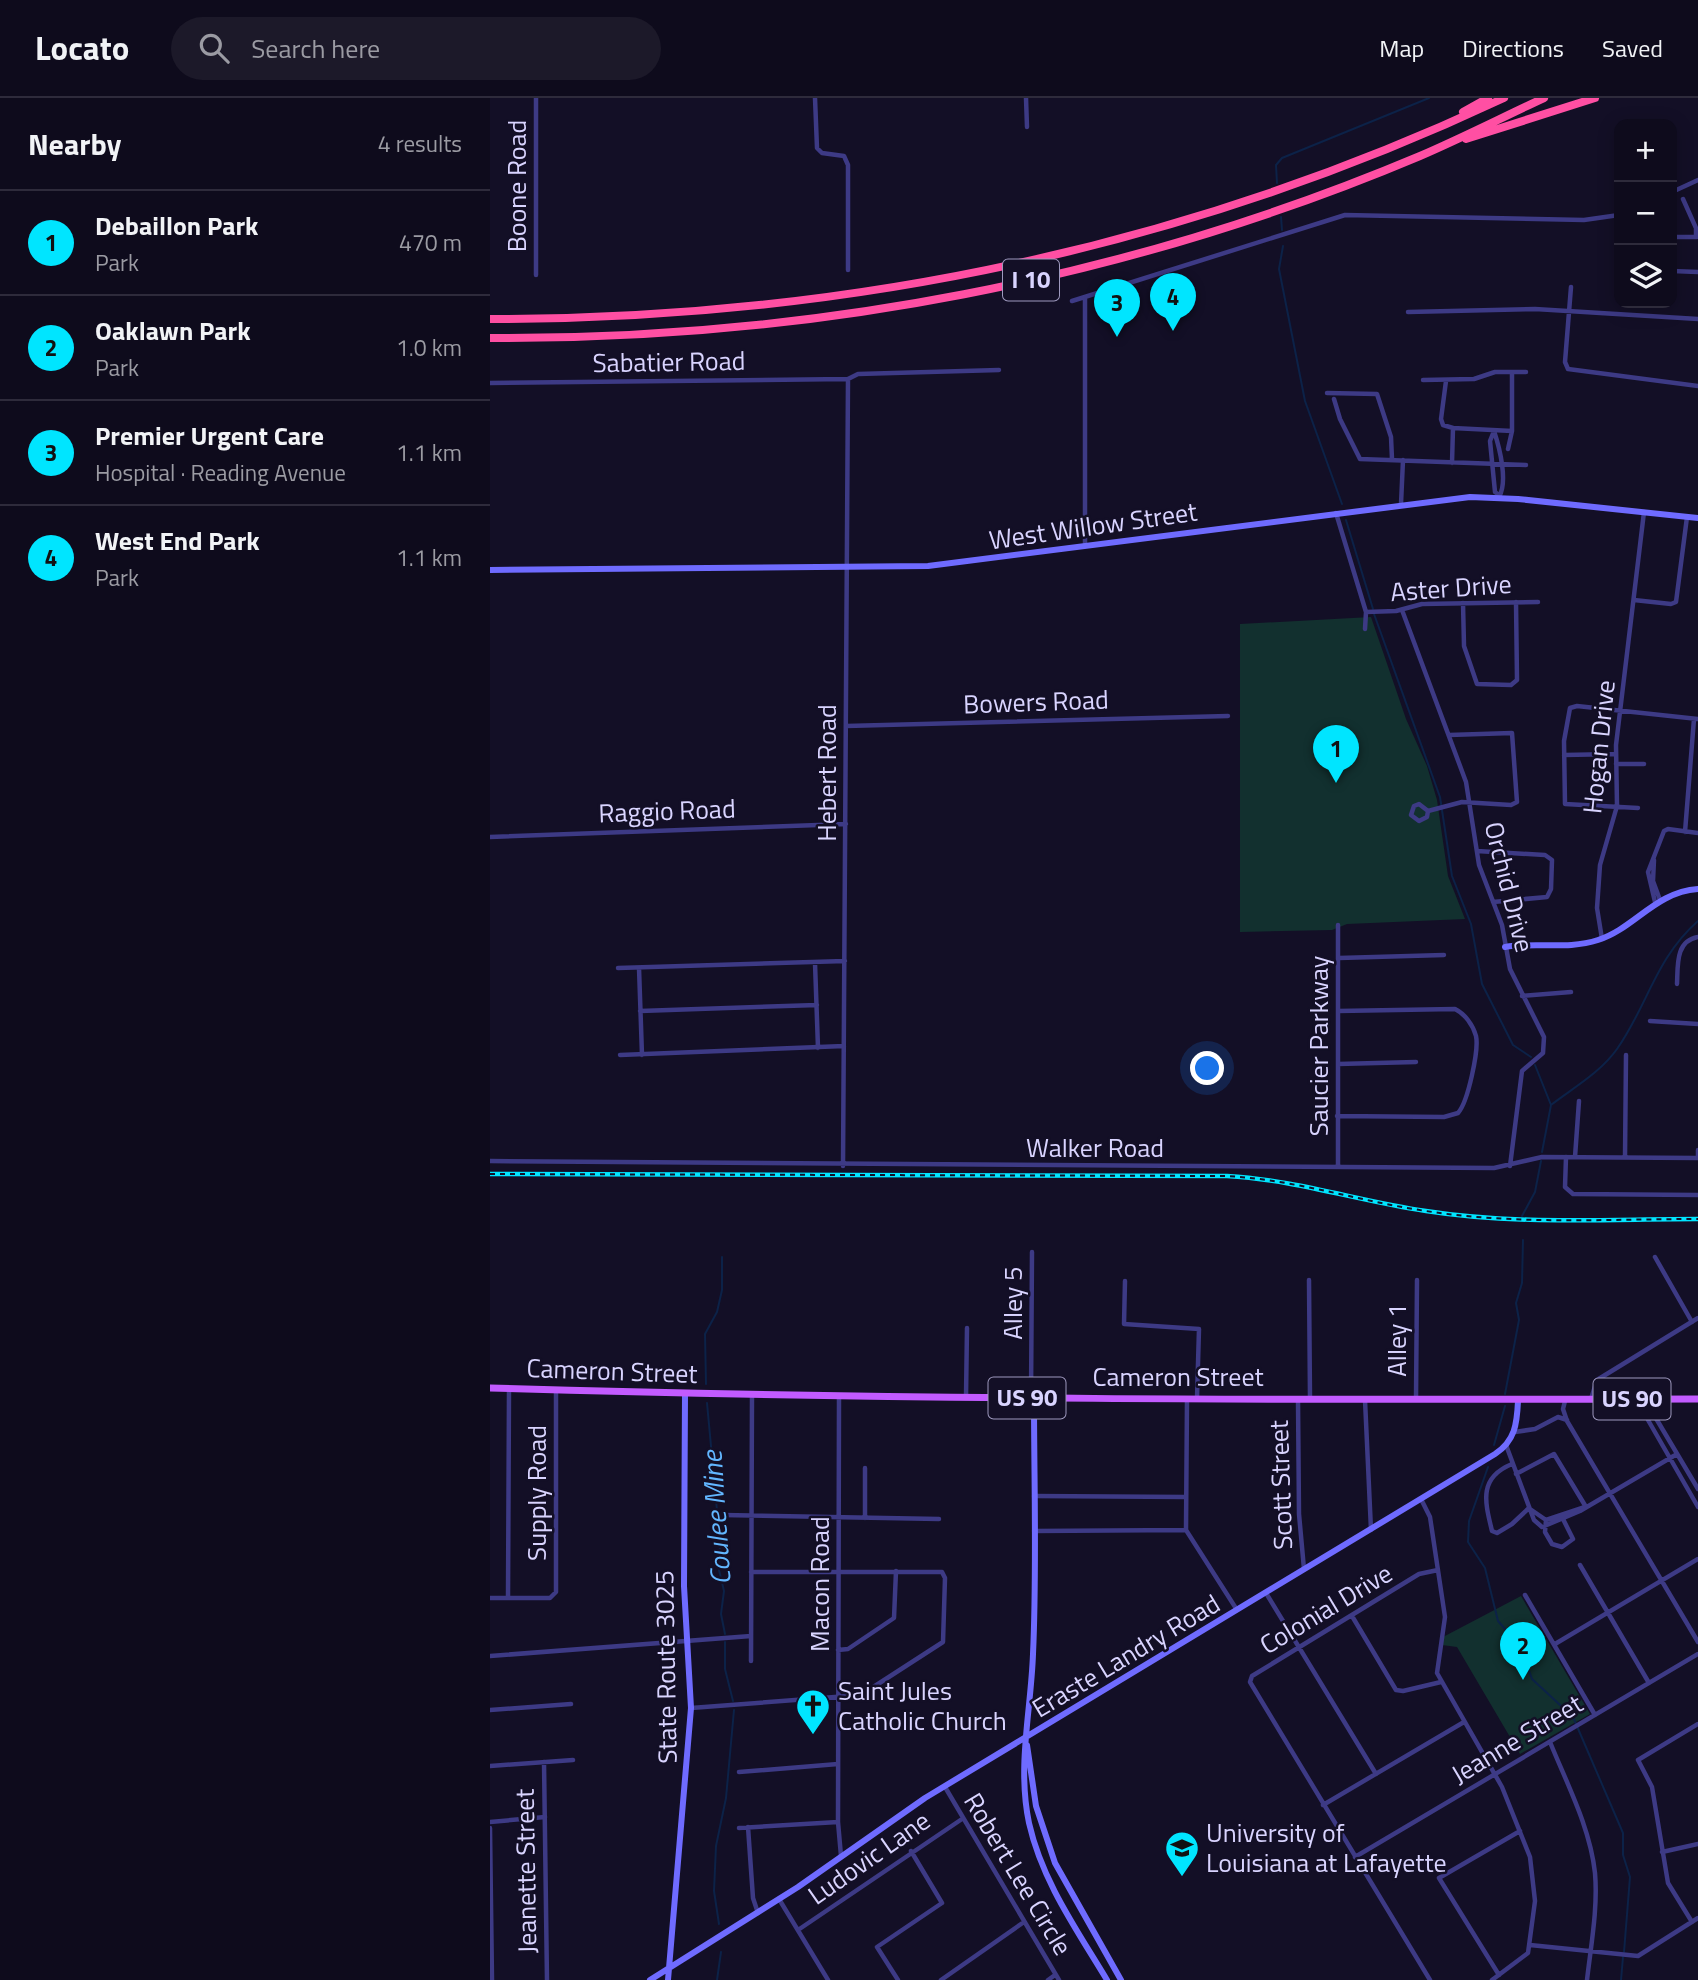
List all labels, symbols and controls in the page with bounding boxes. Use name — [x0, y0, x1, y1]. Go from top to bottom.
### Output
search box — [171, 17, 661, 80]
text: Locato — [35, 23, 129, 73]
icon: search — [195, 29, 233, 67]
text: Search here — [251, 29, 380, 68]
text: Map — [1379, 30, 1424, 66]
text: Directions — [1462, 30, 1564, 66]
text: Saved — [1602, 30, 1663, 66]
map controls — [1614, 119, 1677, 308]
button: + — [1614, 119, 1677, 182]
street label: Boone Road — [497, 120, 536, 252]
text: Nearby — [28, 121, 121, 167]
text: 4 results — [378, 126, 462, 161]
button: − — [1614, 182, 1677, 245]
text: Debaillon Park — [95, 206, 259, 245]
text: 1 — [45, 225, 57, 260]
text: 470 m — [399, 225, 462, 260]
text: Park — [95, 245, 139, 280]
button: layers — [1614, 245, 1677, 308]
road number: I 10 — [1003, 260, 1059, 300]
pin: 4 — [1150, 273, 1196, 331]
pin: 3 — [1094, 279, 1140, 337]
text: Oaklawn Park — [95, 311, 251, 350]
text: 2 — [45, 330, 57, 365]
text: 1.0 km — [396, 330, 462, 365]
street label: Sabatier Road — [592, 341, 746, 382]
text: Park — [95, 350, 139, 385]
text: Premier Urgent Care — [95, 416, 324, 455]
text: 3 — [45, 435, 57, 470]
text: 1.1 km — [396, 435, 462, 470]
text: Hospital · Reading Avenue — [95, 455, 346, 490]
street label: West Willow Street — [986, 492, 1199, 559]
text: West End Park — [95, 521, 260, 560]
text: 4 — [45, 540, 57, 575]
text: 1.1 km — [396, 540, 462, 575]
text: Park — [95, 560, 139, 595]
street label: Aster Drive — [1389, 564, 1513, 611]
street label: Hogan Drive — [1572, 678, 1625, 816]
street label: Bowers Road — [963, 679, 1109, 724]
street label: Hebert Road — [807, 704, 846, 842]
pin: 1 — [1313, 725, 1359, 783]
street label: Raggio Road — [598, 789, 736, 832]
street label: Orchid Drive — [1474, 818, 1545, 956]
street label: Saucier Parkway — [1299, 956, 1338, 1136]
your location — [1190, 1051, 1224, 1085]
street label: Walker Road — [1026, 1128, 1164, 1167]
street label: Alley 5 — [993, 1266, 1032, 1340]
street label: Alley 1 — [1377, 1303, 1416, 1377]
street label: Cameron Street — [526, 1348, 698, 1393]
street label: Cameron Street — [1092, 1357, 1264, 1396]
road number: US 90 — [988, 1378, 1066, 1418]
road number: US 90 — [1594, 1378, 1670, 1420]
street label: Scott Street — [1259, 1419, 1302, 1551]
street label: Supply Road — [517, 1425, 556, 1561]
water label: Coulee Mine — [689, 1448, 742, 1586]
street label: Macon Road — [800, 1516, 839, 1652]
street label: Colonial Drive — [1252, 1554, 1399, 1664]
street label: State Route 3025 — [644, 1570, 687, 1764]
street label: Eraste Landry Road — [1024, 1584, 1227, 1727]
pin: 2 — [1500, 1622, 1546, 1680]
place label: Saint Jules Catholic Church — [838, 1671, 1007, 1740]
street label: Jeanne Street — [1444, 1684, 1590, 1793]
church icon: Saint Jules Catholic Church — [794, 1687, 832, 1736]
street label: Robert Lee Circle — [954, 1785, 1082, 1962]
street label: Jeanette Street — [505, 1788, 546, 1954]
street label: Ludovic Lane — [800, 1801, 938, 1914]
place label: University of Louisiana at Lafayette — [1206, 1813, 1447, 1882]
school or university icon: University of Louisiana at Lafayette — [1163, 1829, 1201, 1878]

